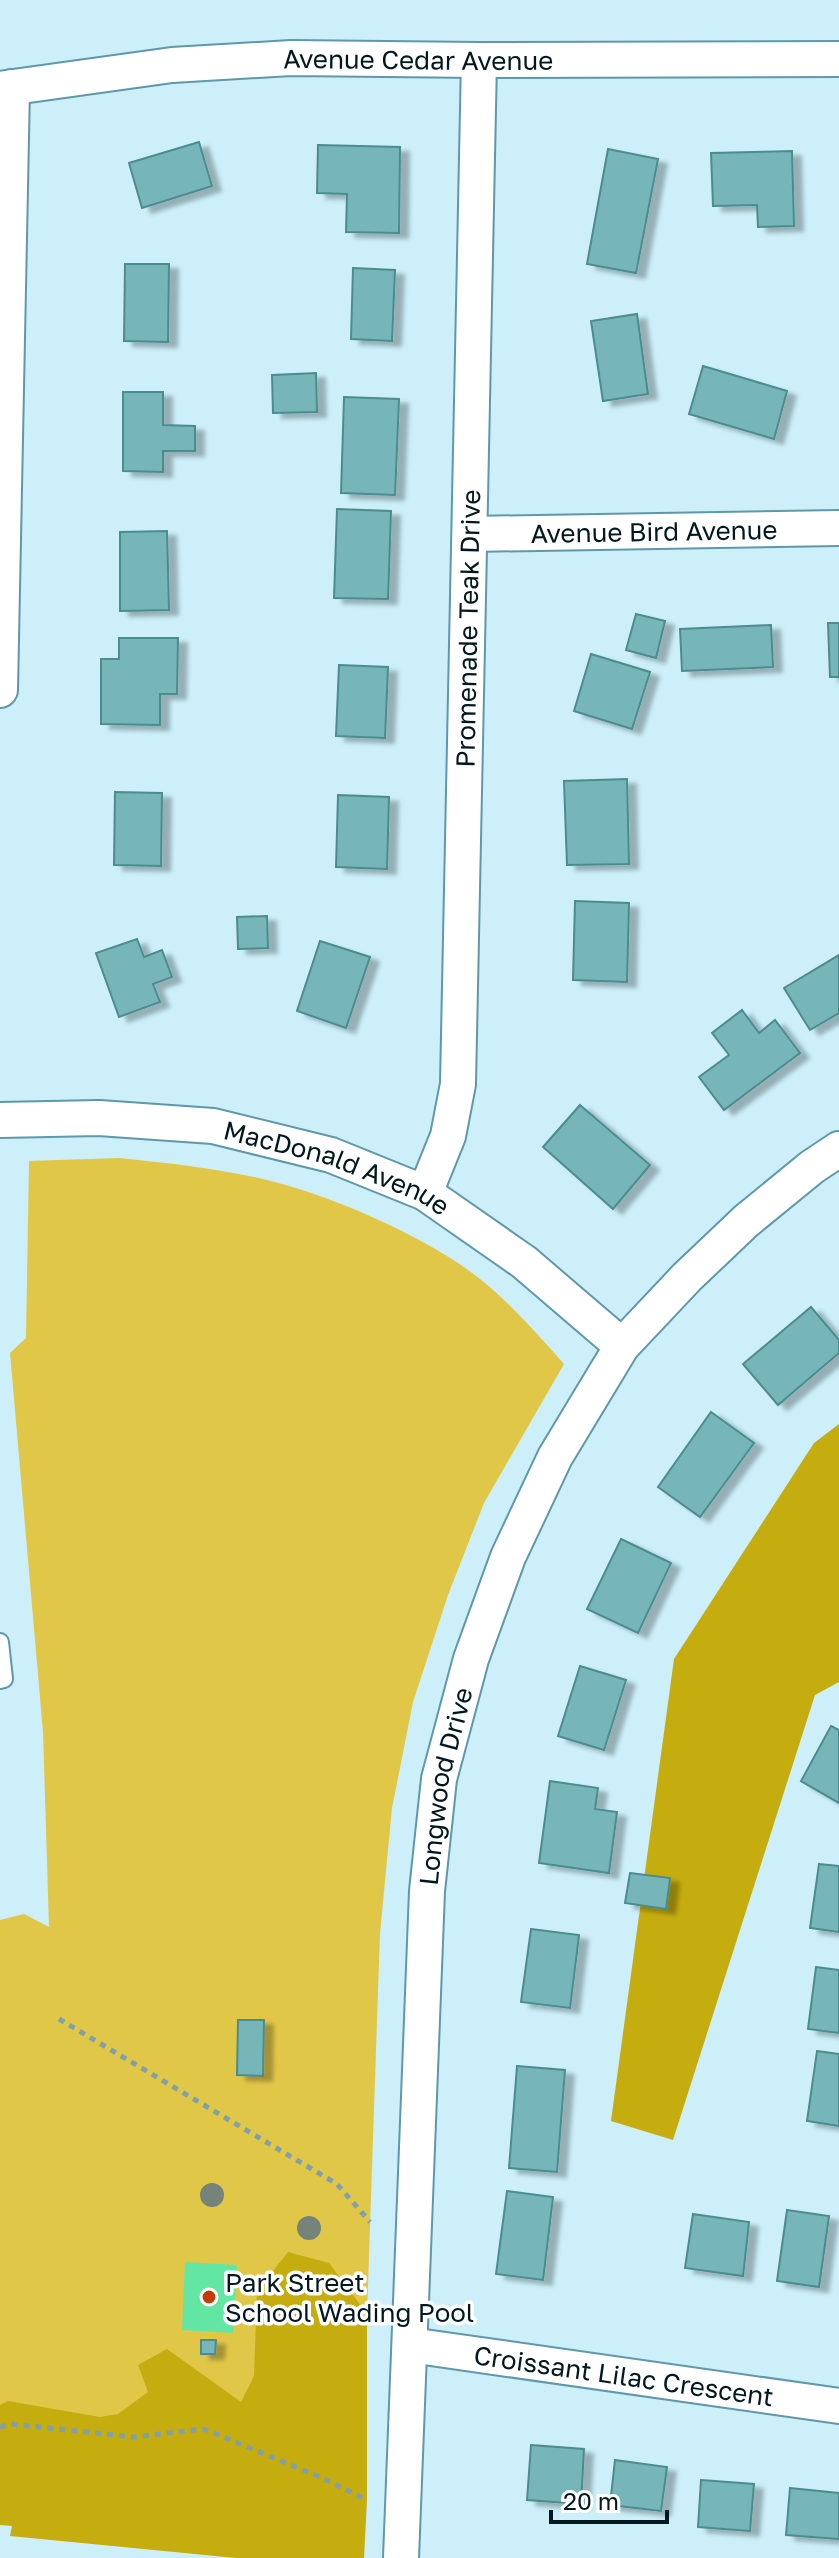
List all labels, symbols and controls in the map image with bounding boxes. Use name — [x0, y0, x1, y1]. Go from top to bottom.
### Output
street label: Avenue Cedar Avenue — [282, 42, 553, 76]
street label: Promenade Teak Drive — [449, 489, 486, 768]
street label: Avenue Bird Avenue — [530, 514, 778, 549]
street label: MacDonald Avenue — [221, 1114, 456, 1221]
street label: Longwood Drive — [412, 1684, 478, 1887]
place label: Park Street School Wading Pool — [225, 2267, 474, 2328]
marker: Park Street School Wading Pool — [200, 2288, 218, 2306]
street label: Croissant Lilac Crescent — [472, 2339, 776, 2412]
scale bar — [551, 2474, 667, 2524]
text: 20 m — [563, 2486, 619, 2515]

